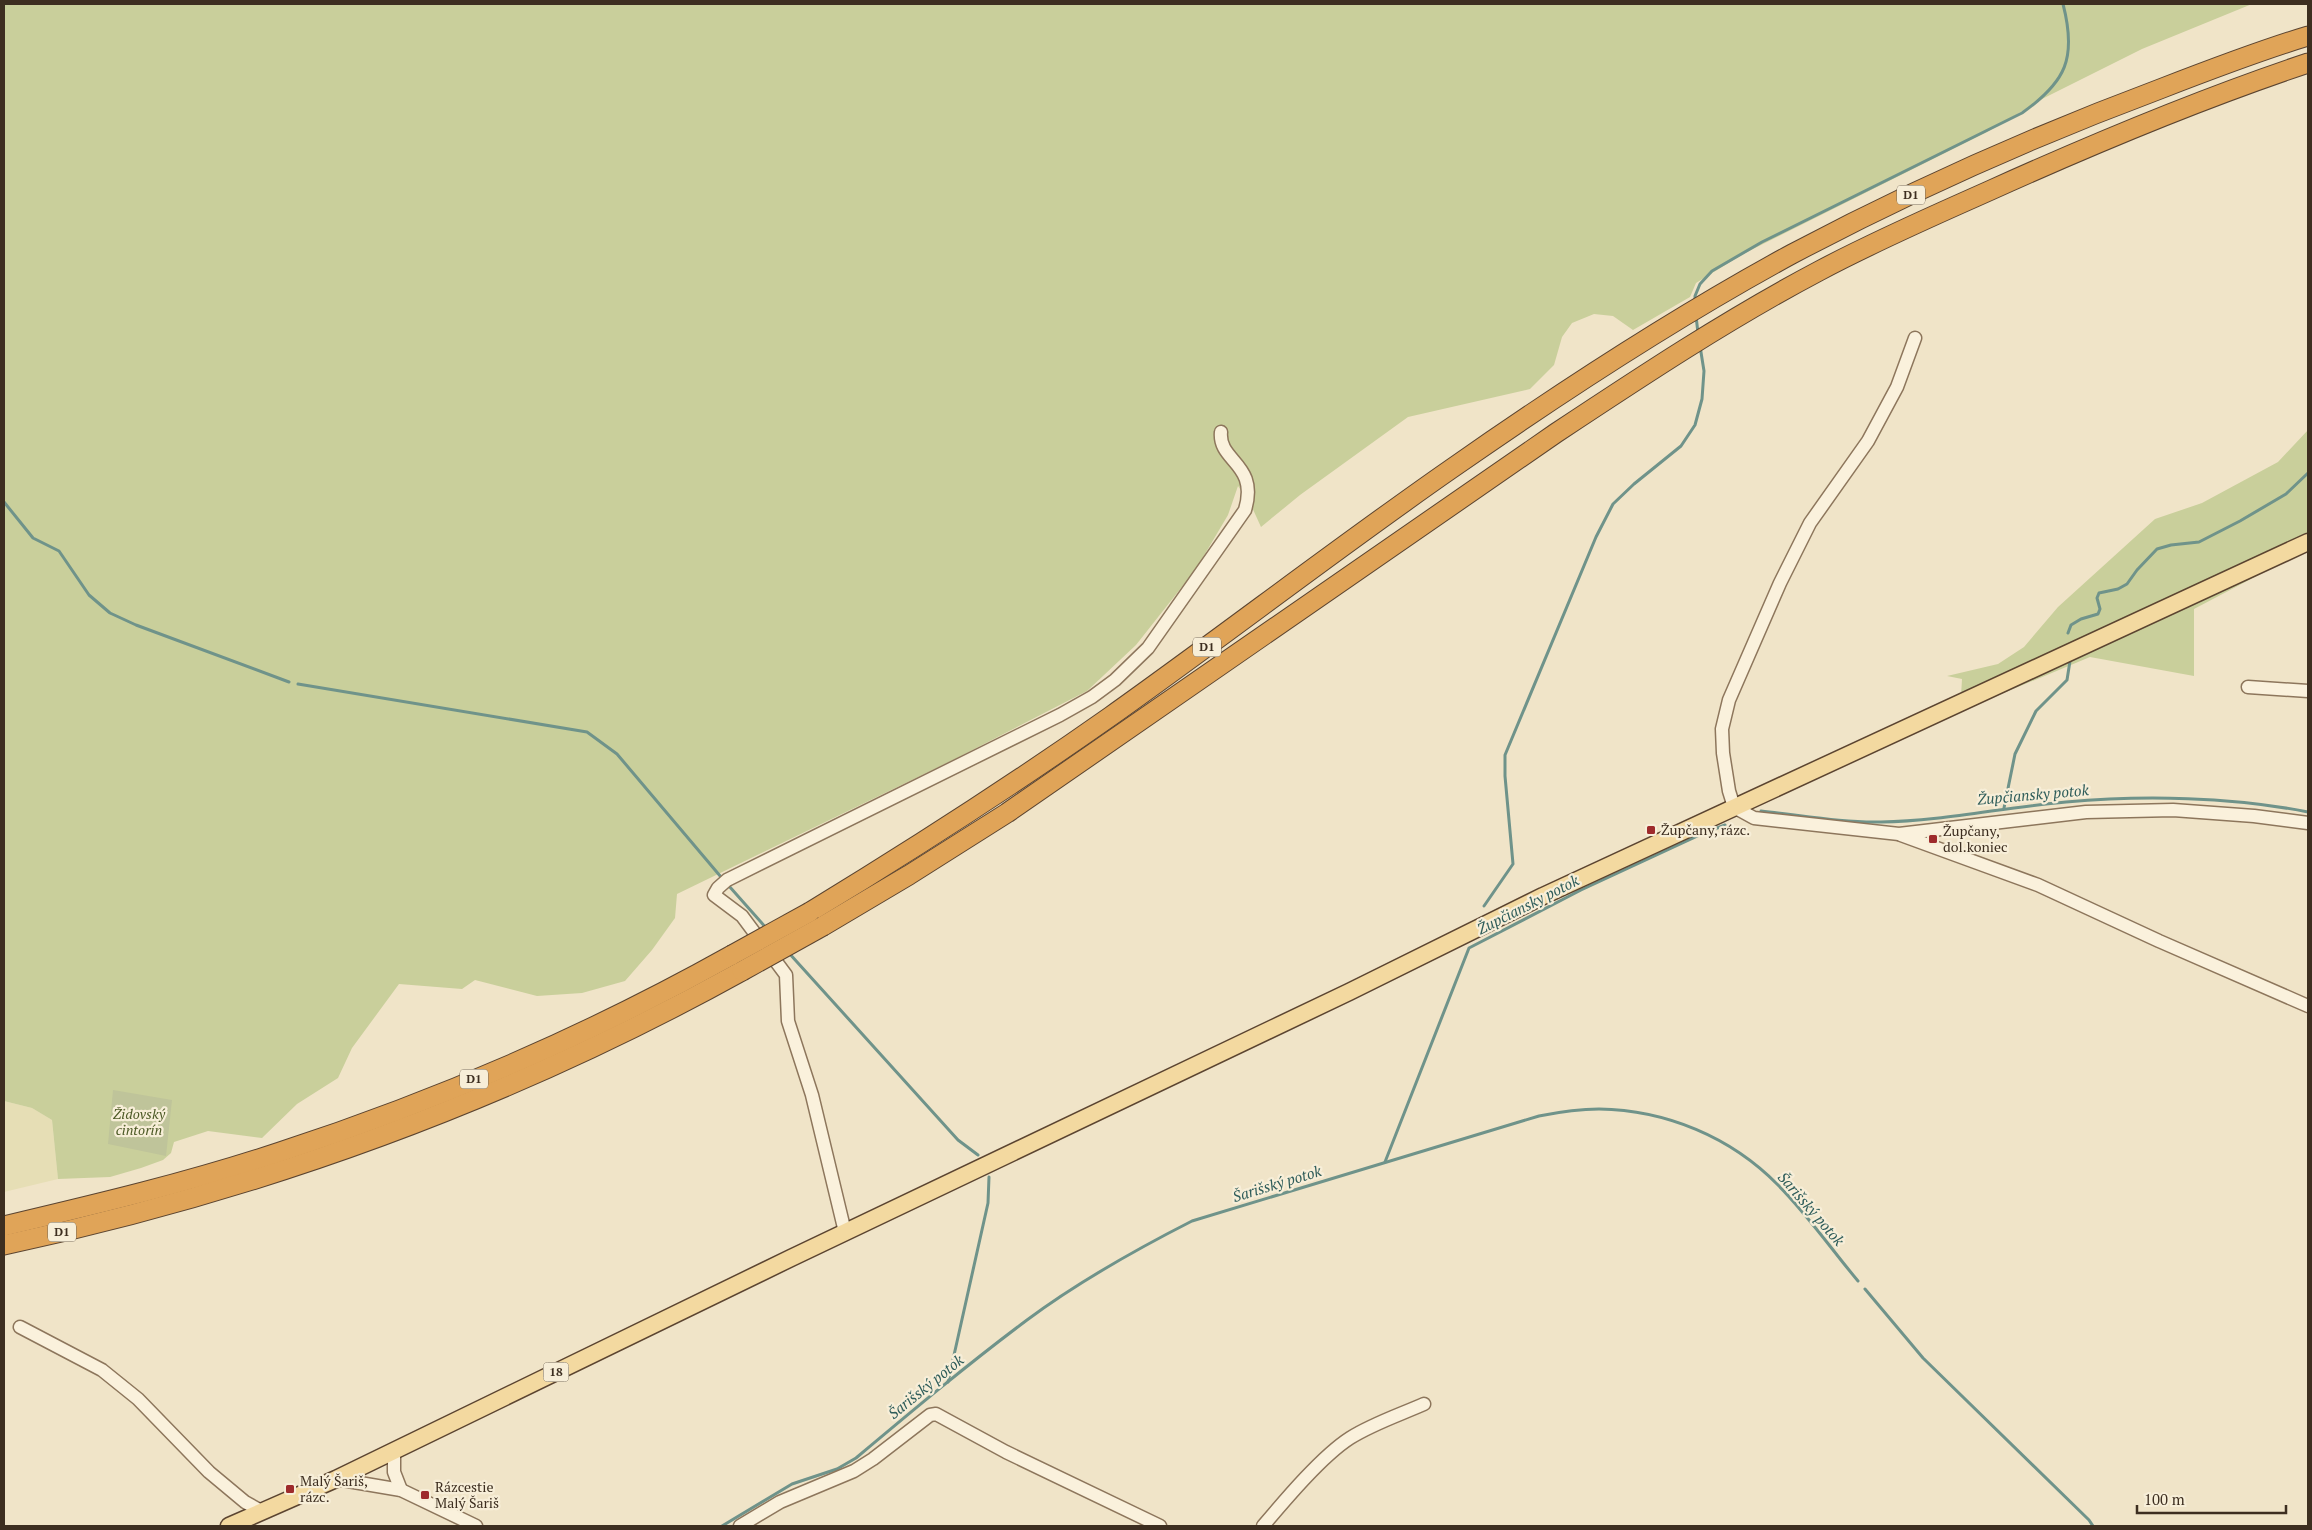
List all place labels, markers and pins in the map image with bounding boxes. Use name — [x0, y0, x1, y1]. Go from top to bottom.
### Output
place label: Župčany, rázc. — [1661, 820, 1750, 839]
place label: Župčany, dol.koniec — [1943, 821, 2008, 856]
marker: Župčany, rázc. — [1645, 824, 1657, 836]
marker: Župčany, dol.koniec — [1927, 833, 1939, 845]
place label: Malý Šariš, rázc. — [300, 1471, 368, 1506]
place label: Rázcestie Malý Šariš — [435, 1477, 499, 1512]
marker: Malý Šariš, rázc. — [284, 1483, 296, 1495]
marker: Rázcestie Malý Šariš — [419, 1489, 431, 1501]

